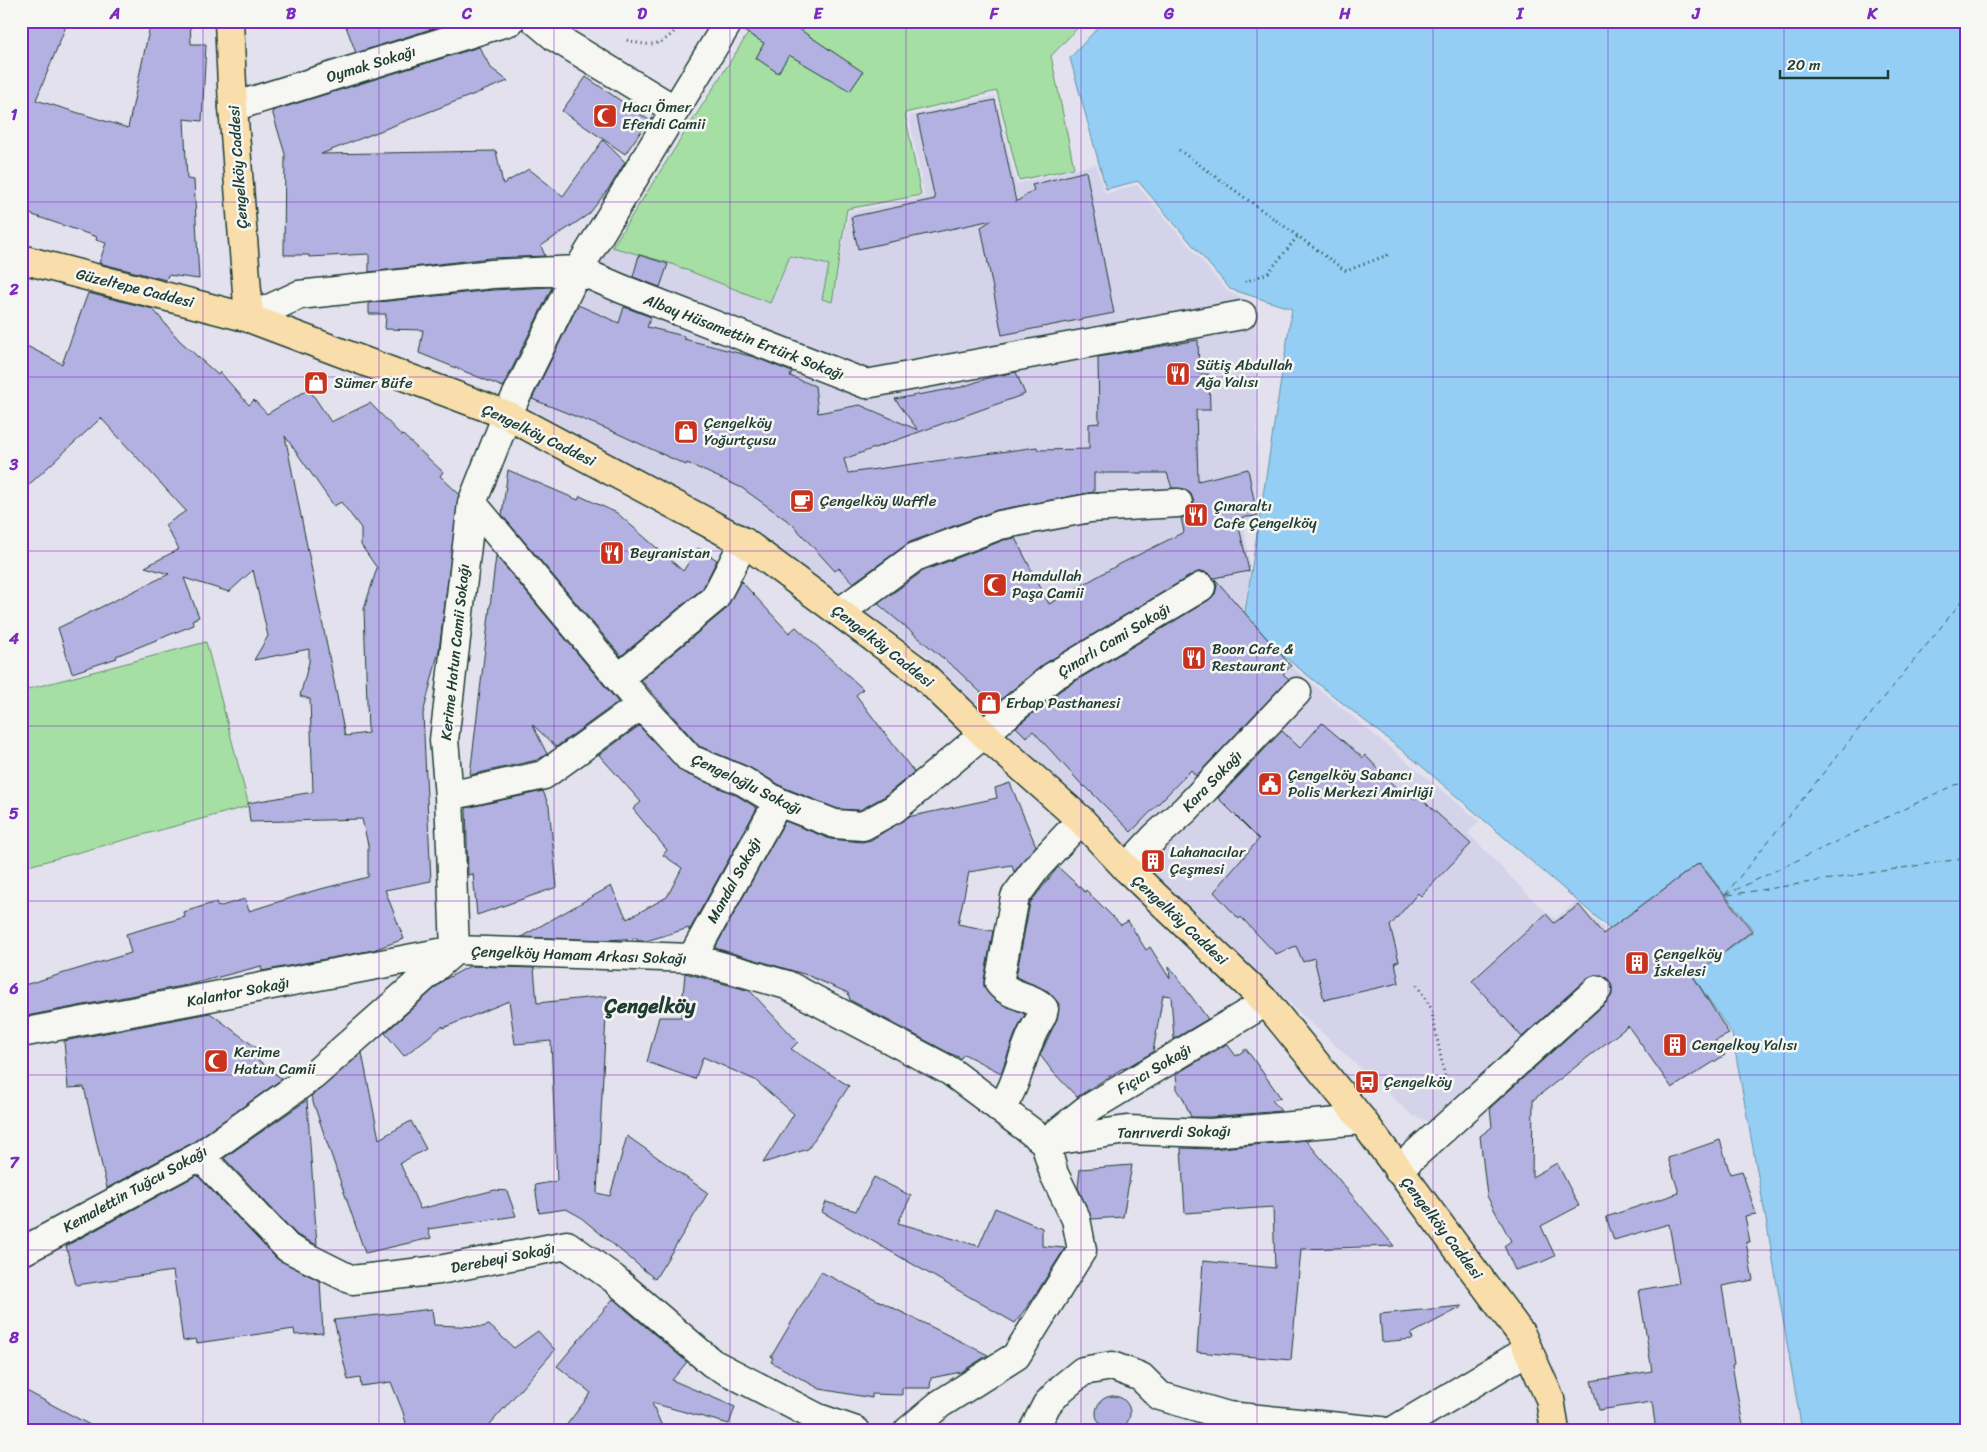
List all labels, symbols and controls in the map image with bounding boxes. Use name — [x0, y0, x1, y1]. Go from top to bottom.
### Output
text: A — [109, 0, 120, 28]
text: B — [286, 0, 297, 28]
text: C — [461, 0, 473, 28]
text: D — [637, 0, 647, 28]
text: E — [814, 0, 824, 28]
text: F — [989, 0, 1000, 28]
text: G — [1163, 0, 1175, 28]
text: H — [1338, 0, 1351, 28]
text: I — [1516, 0, 1525, 28]
text: J — [1691, 0, 1701, 28]
text: K — [1866, 0, 1878, 28]
street label: Oymak Sokağı — [323, 38, 419, 90]
scale bar — [1780, 48, 1887, 80]
text: 20 m — [1787, 52, 1821, 78]
place label: Hacı Ömer Efendi Camii — [622, 94, 706, 137]
text: 1 — [11, 100, 18, 129]
mosque icon: Hacı Ömer Efendi Camii — [592, 103, 618, 129]
street label: Çengelköy Caddesi — [221, 104, 255, 229]
street label: Güzeltepe Caddesi — [73, 261, 198, 315]
text: 2 — [8, 275, 19, 304]
street label: Albay Hüsamettin Ertürk Sokağı — [639, 286, 848, 387]
place label: Sütiş Abdullah Ağa Yalısı — [1195, 352, 1293, 395]
restaurant icon: Sütiş Abdullah Ağa Yalısı — [1165, 361, 1191, 387]
shop icon: Sümer Büfe — [303, 370, 329, 396]
place label: Sümer Büfe — [334, 370, 413, 396]
street label: Çengelköy Caddesi — [478, 396, 601, 474]
place label: Çengelköy Yoğurtçusu — [704, 410, 776, 453]
shop icon: Çengelköy Yoğurtçusu — [673, 419, 699, 445]
text: 3 — [9, 450, 19, 479]
cafe icon: Çengelköy Waffle — [789, 488, 815, 514]
place label: Çengelköy Waffle — [820, 488, 937, 514]
place label: Çınaraltı Cafe Çengelköy — [1214, 493, 1317, 536]
restaurant icon: Çınaraltı Cafe Çengelköy — [1183, 502, 1209, 528]
restaurant icon: Beyranistan — [599, 540, 625, 566]
place label: Beyranistan — [630, 540, 710, 566]
street label: Kerime Hatun Camii Sokağı — [433, 563, 477, 741]
place label: Hamdullah Paşa Camii — [1012, 563, 1085, 606]
mosque icon: Hamdullah Paşa Camii — [982, 572, 1008, 598]
street label: Çınarlı Cami Sokağı — [1052, 596, 1176, 684]
street label: Çengelköy Caddesi — [826, 598, 940, 695]
text: 4 — [8, 624, 19, 653]
place label: Boon Cafe & Restaurant — [1212, 636, 1294, 679]
restaurant icon: Boon Cafe & Restaurant — [1181, 645, 1207, 671]
shop icon: Erbap Pasthanesi — [976, 690, 1002, 716]
place label: Erbap Pasthanesi — [1006, 690, 1121, 716]
street label: Kara Sokağı — [1175, 744, 1249, 818]
street label: Çengeloğlu Sokağı — [687, 746, 807, 822]
place label: Çengelköy Sabancı Polis Merkezi Amirliği — [1288, 762, 1434, 805]
public building icon: Çengelköy Sabancı Polis Merkezi Amirliği — [1257, 771, 1283, 797]
text: 5 — [9, 799, 19, 828]
street label: Mandal Sokağı — [699, 832, 769, 928]
place label: Lahanacılar Çeşmesi — [1170, 839, 1246, 882]
building icon: Lahanacılar Çeşmesi — [1140, 848, 1166, 874]
street label: Çengelköy Caddesi — [1126, 868, 1235, 972]
street label: Çengelköy Hamam Arkası Sokağı — [471, 938, 687, 972]
place label: Çengelköy İskelesi — [1653, 941, 1722, 984]
building icon: Çengelköy İskelesi — [1624, 950, 1650, 976]
street label: Kalantor Sokağı — [184, 969, 292, 1015]
text: 6 — [8, 974, 19, 1003]
district label: Çengelköy — [604, 989, 696, 1024]
building icon: Cengelkoy Yalısı — [1662, 1032, 1688, 1058]
place label: Cengelkoy Yalısı — [1692, 1032, 1797, 1058]
street label: Fıçıcı Sokağı — [1111, 1036, 1197, 1102]
place label: Kerime Hatun Camii — [234, 1039, 316, 1082]
mosque icon: Kerime Hatun Camii — [203, 1048, 229, 1074]
bus stop icon: Çengelköy — [1354, 1069, 1380, 1095]
place label: Çengelköy — [1384, 1069, 1452, 1095]
street label: Tanrıverdi Sokağı — [1117, 1118, 1231, 1146]
street label: Kemalettin Tuğcu Sokağı — [58, 1138, 212, 1240]
text: 7 — [9, 1148, 20, 1177]
street label: Çengelköy Caddesi — [1394, 1171, 1490, 1286]
street label: Derebeyi Sokağı — [449, 1235, 557, 1281]
text: 8 — [8, 1323, 19, 1352]

